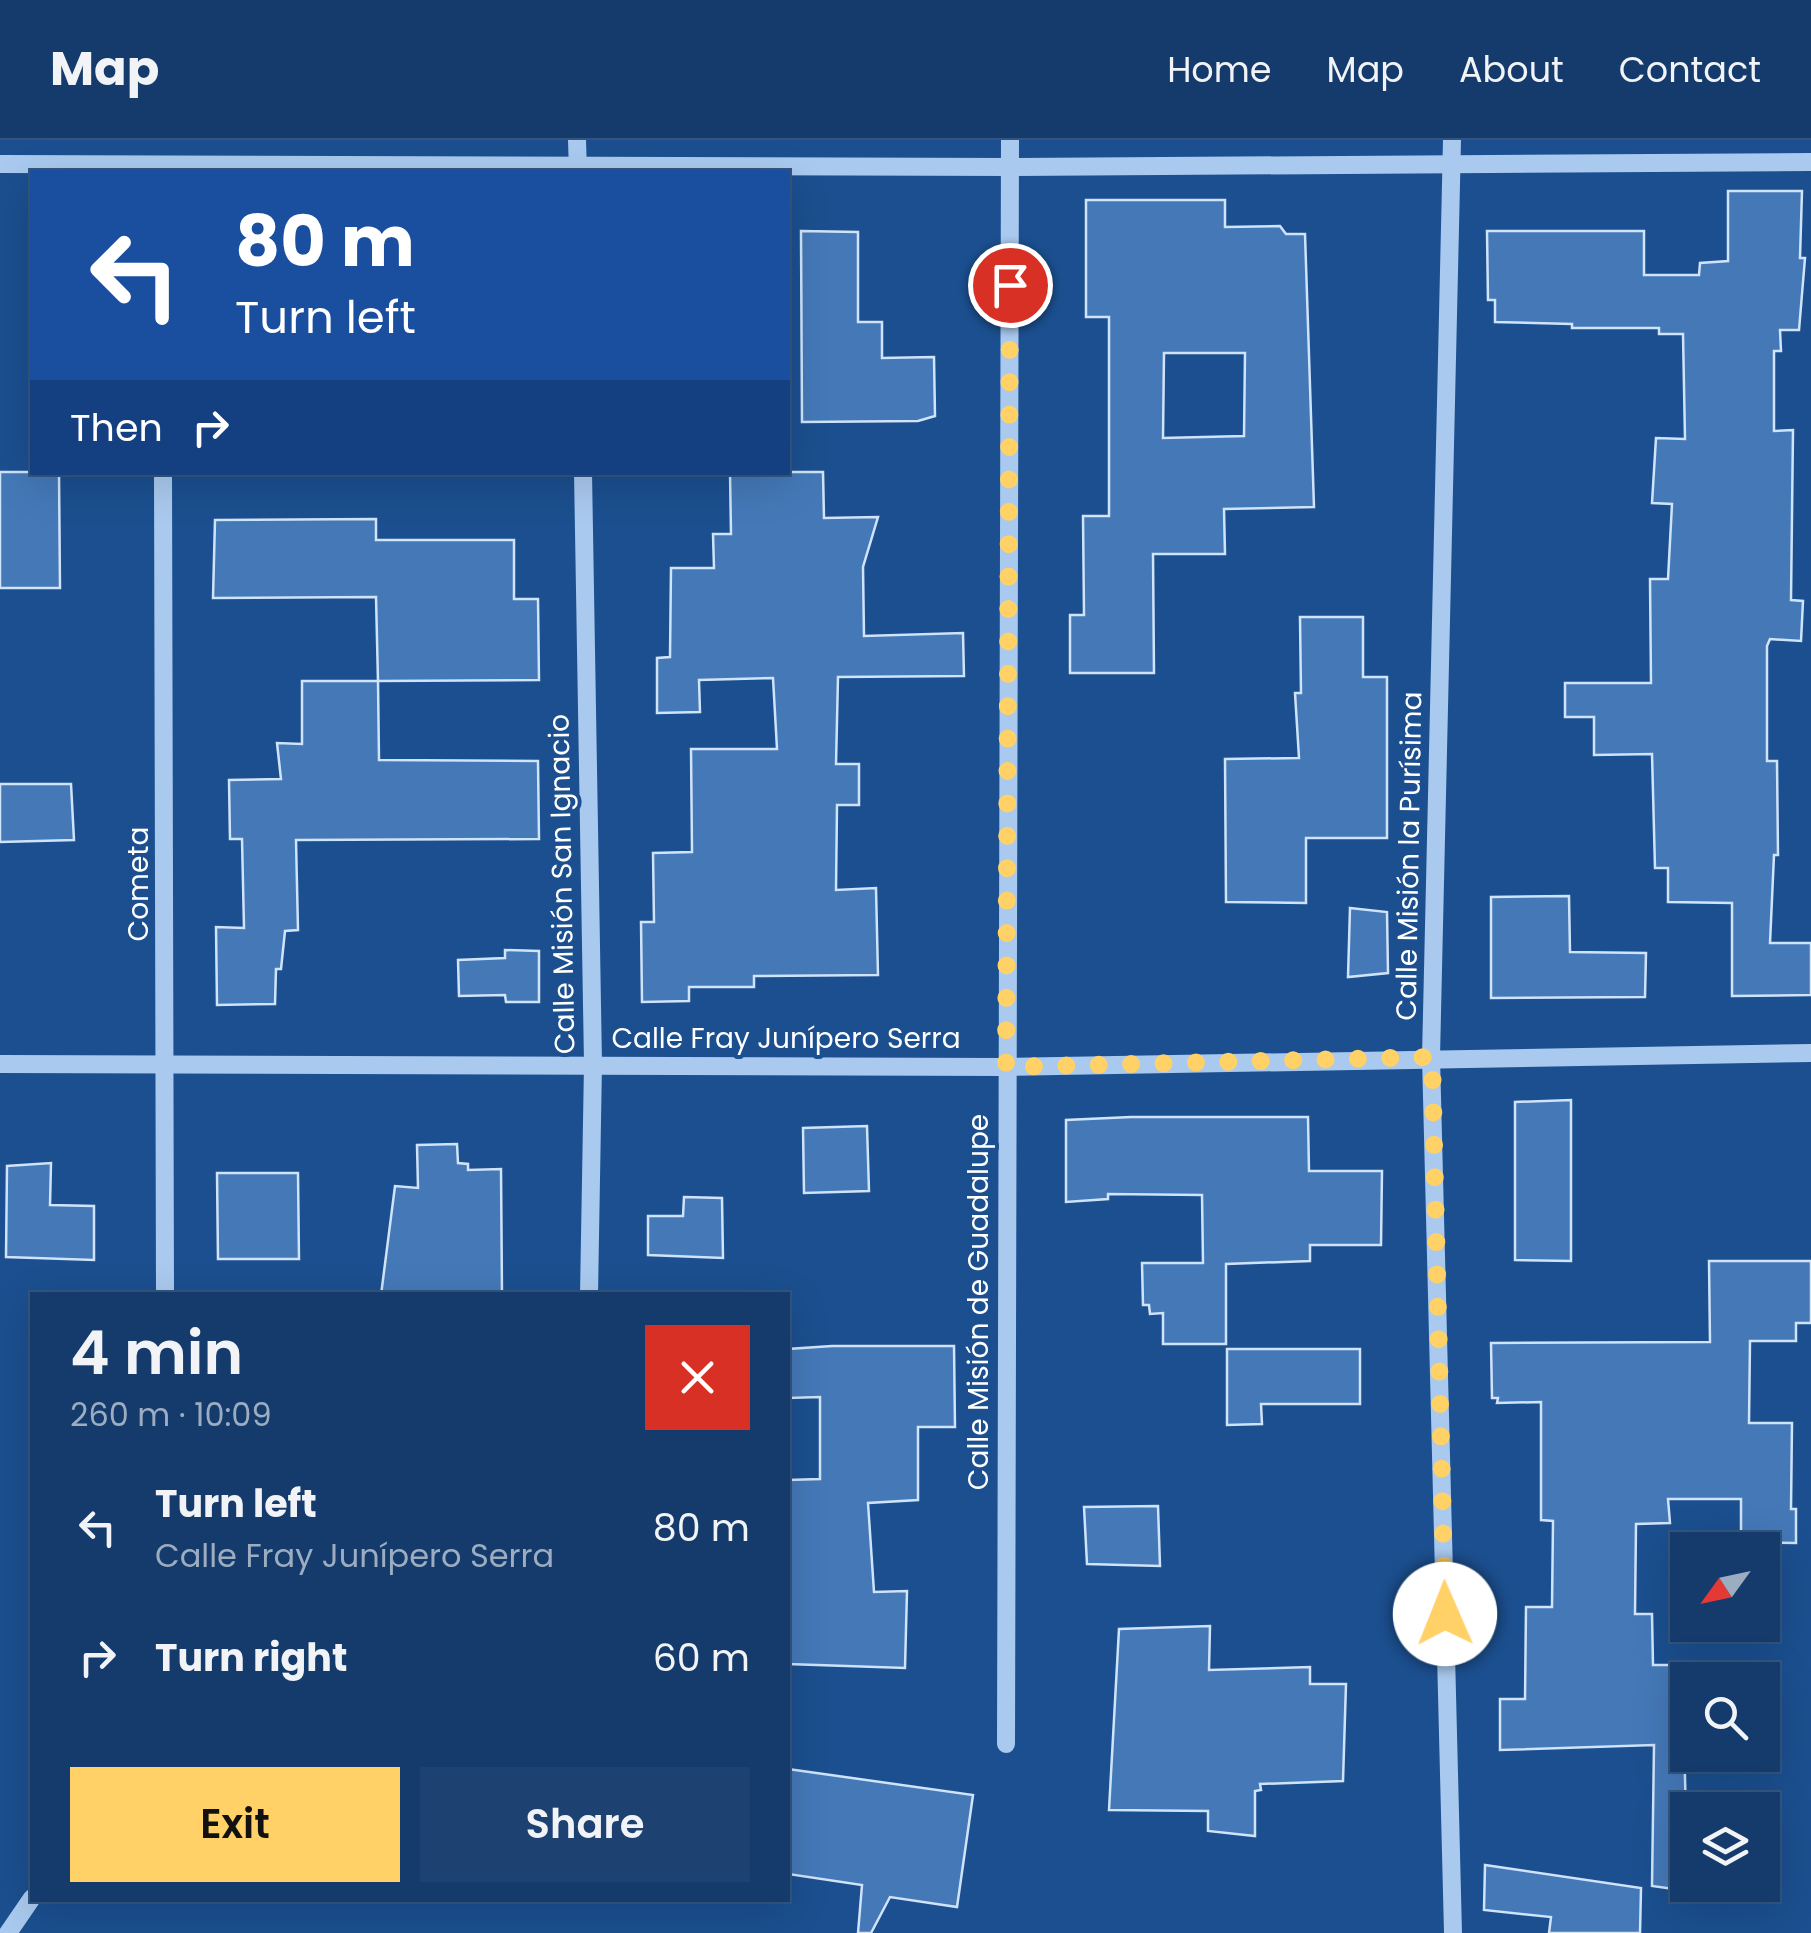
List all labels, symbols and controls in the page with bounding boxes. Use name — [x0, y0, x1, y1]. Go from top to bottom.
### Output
text: Map — [50, 35, 159, 102]
text: Home — [1167, 45, 1272, 94]
text: Map — [1327, 45, 1404, 94]
text: About — [1459, 45, 1564, 94]
text: Contact — [1619, 45, 1761, 94]
text: 80 m — [235, 192, 415, 291]
icon: left — [70, 210, 200, 340]
pin — [968, 243, 1053, 328]
icon: arrive — [983, 258, 1038, 313]
text: Turn left — [235, 286, 416, 349]
icon: right — [183, 400, 238, 455]
text: Then — [70, 401, 163, 454]
street label: Calle Misión la Purísima — [1387, 691, 1431, 1021]
street label: Calle Misión San Ignacio — [540, 714, 584, 1054]
street label: Cometa — [119, 827, 158, 941]
street label: Calle Fray Junípero Serra — [611, 1019, 961, 1058]
street label: Calle Misión de Guadalupe — [959, 1114, 998, 1490]
text: 4 min — [70, 1311, 243, 1395]
button: close — [645, 1325, 750, 1430]
text: 260 m · 10:09 — [70, 1392, 272, 1437]
text: Turn left — [155, 1477, 317, 1530]
icon: left — [70, 1500, 125, 1555]
text: 80 m — [653, 1501, 750, 1554]
north arrow — [1670, 1532, 1780, 1642]
map controls — [1670, 1532, 1780, 1902]
text: Calle Fray Junípero Serra — [155, 1533, 554, 1578]
position arrow — [1393, 1562, 1497, 1666]
icon: right — [70, 1630, 125, 1685]
text: Turn right — [155, 1631, 347, 1684]
text: 60 m — [653, 1631, 750, 1684]
button: search — [1670, 1662, 1780, 1772]
button: Exit — [70, 1767, 400, 1882]
button: Share — [420, 1767, 750, 1882]
button: layers — [1670, 1792, 1780, 1902]

